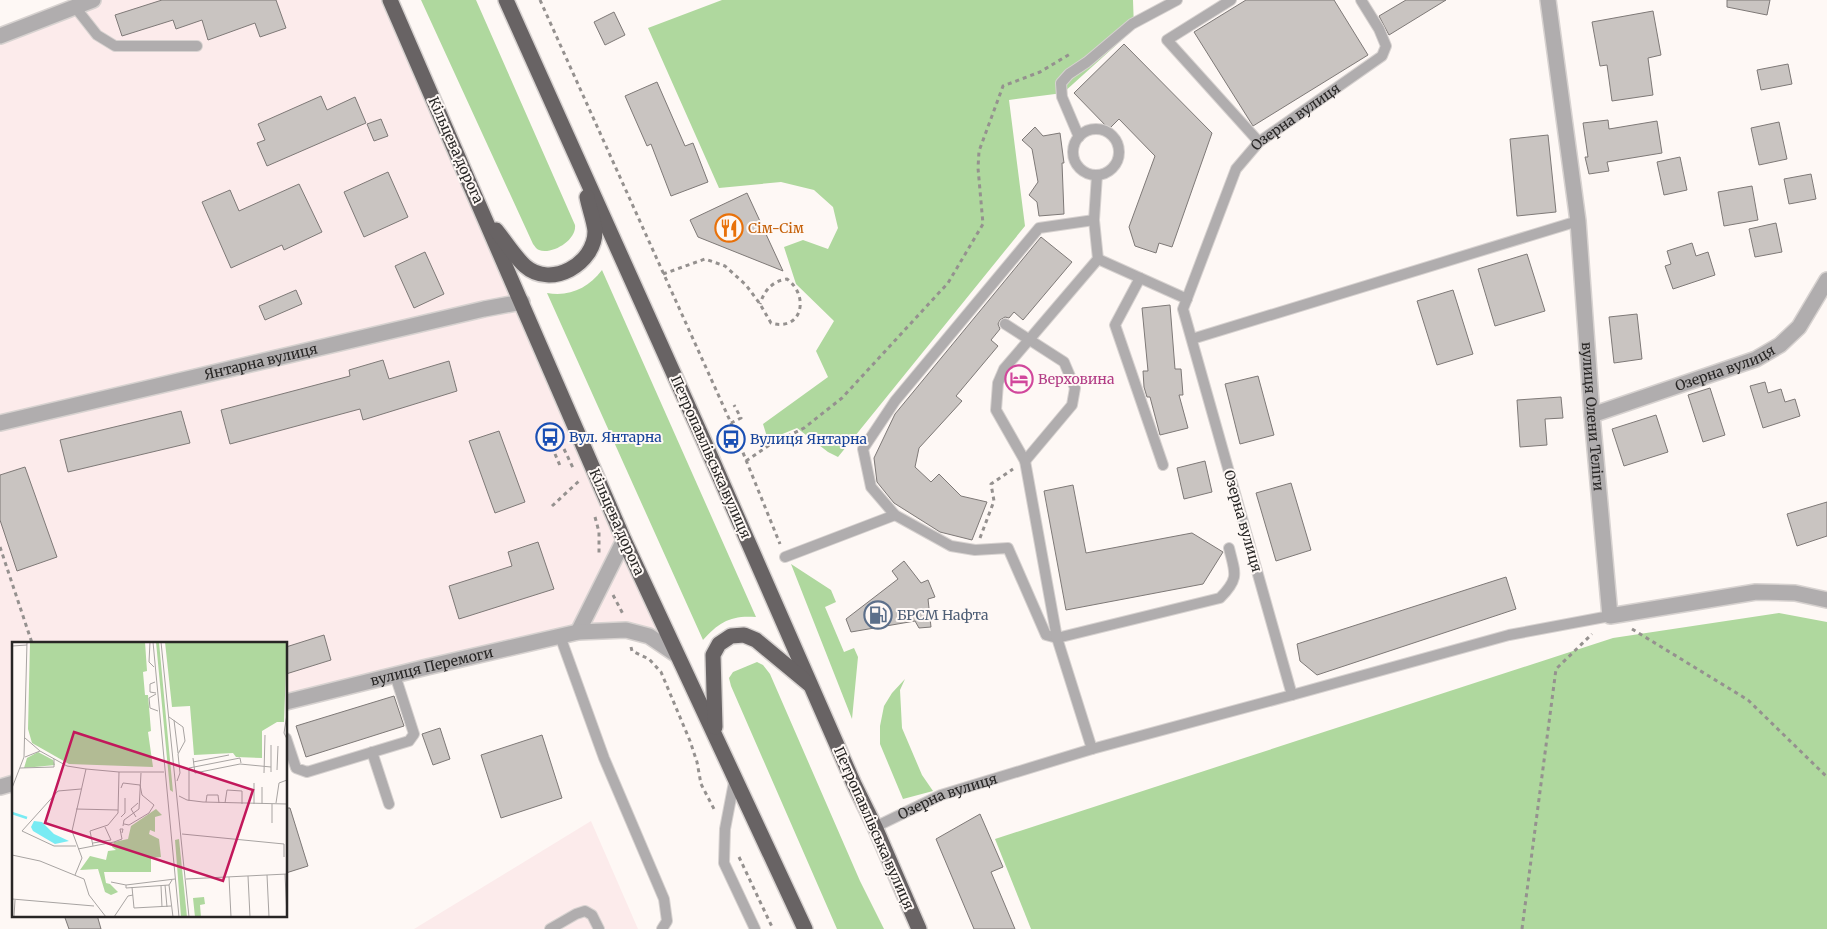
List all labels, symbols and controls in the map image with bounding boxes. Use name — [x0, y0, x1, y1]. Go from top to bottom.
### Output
street label: Озерна вулиця — [1247, 79, 1344, 154]
street label: Кільцева дорога — [424, 94, 488, 206]
restaurant icon: Сім-Сім — [714, 213, 744, 243]
place label: Сім-Сім — [748, 219, 805, 237]
street label: Янтарна вулиця — [202, 339, 319, 384]
street label: вулиця Олени Теліги — [1578, 341, 1608, 492]
street label: Озерна вулиця — [1673, 341, 1778, 395]
hotel icon: Верховина — [1004, 364, 1034, 394]
place label: Верховина — [1038, 370, 1115, 388]
street label: Петропавлівська вулиця — [667, 373, 755, 541]
bus stop icon: Вул. Янтарна — [535, 422, 565, 452]
bus stop icon: Вулиця Янтарна — [716, 424, 746, 454]
place label: Вул. Янтарна — [569, 428, 662, 446]
place label: Вулиця Янтарна — [750, 430, 868, 448]
street label: Кільцева дорога — [585, 466, 649, 578]
street label: Озерна вулиця — [1220, 468, 1266, 574]
fuel station icon: БРСМ Нафта — [863, 600, 893, 630]
place label: БРСМ Нафта — [897, 606, 989, 624]
inset map — [12, 642, 288, 916]
street label: вулиця Перемоги — [368, 643, 495, 690]
street label: Петропавлівська вулиця — [830, 744, 918, 912]
street label: Озерна вулиця — [895, 769, 999, 824]

